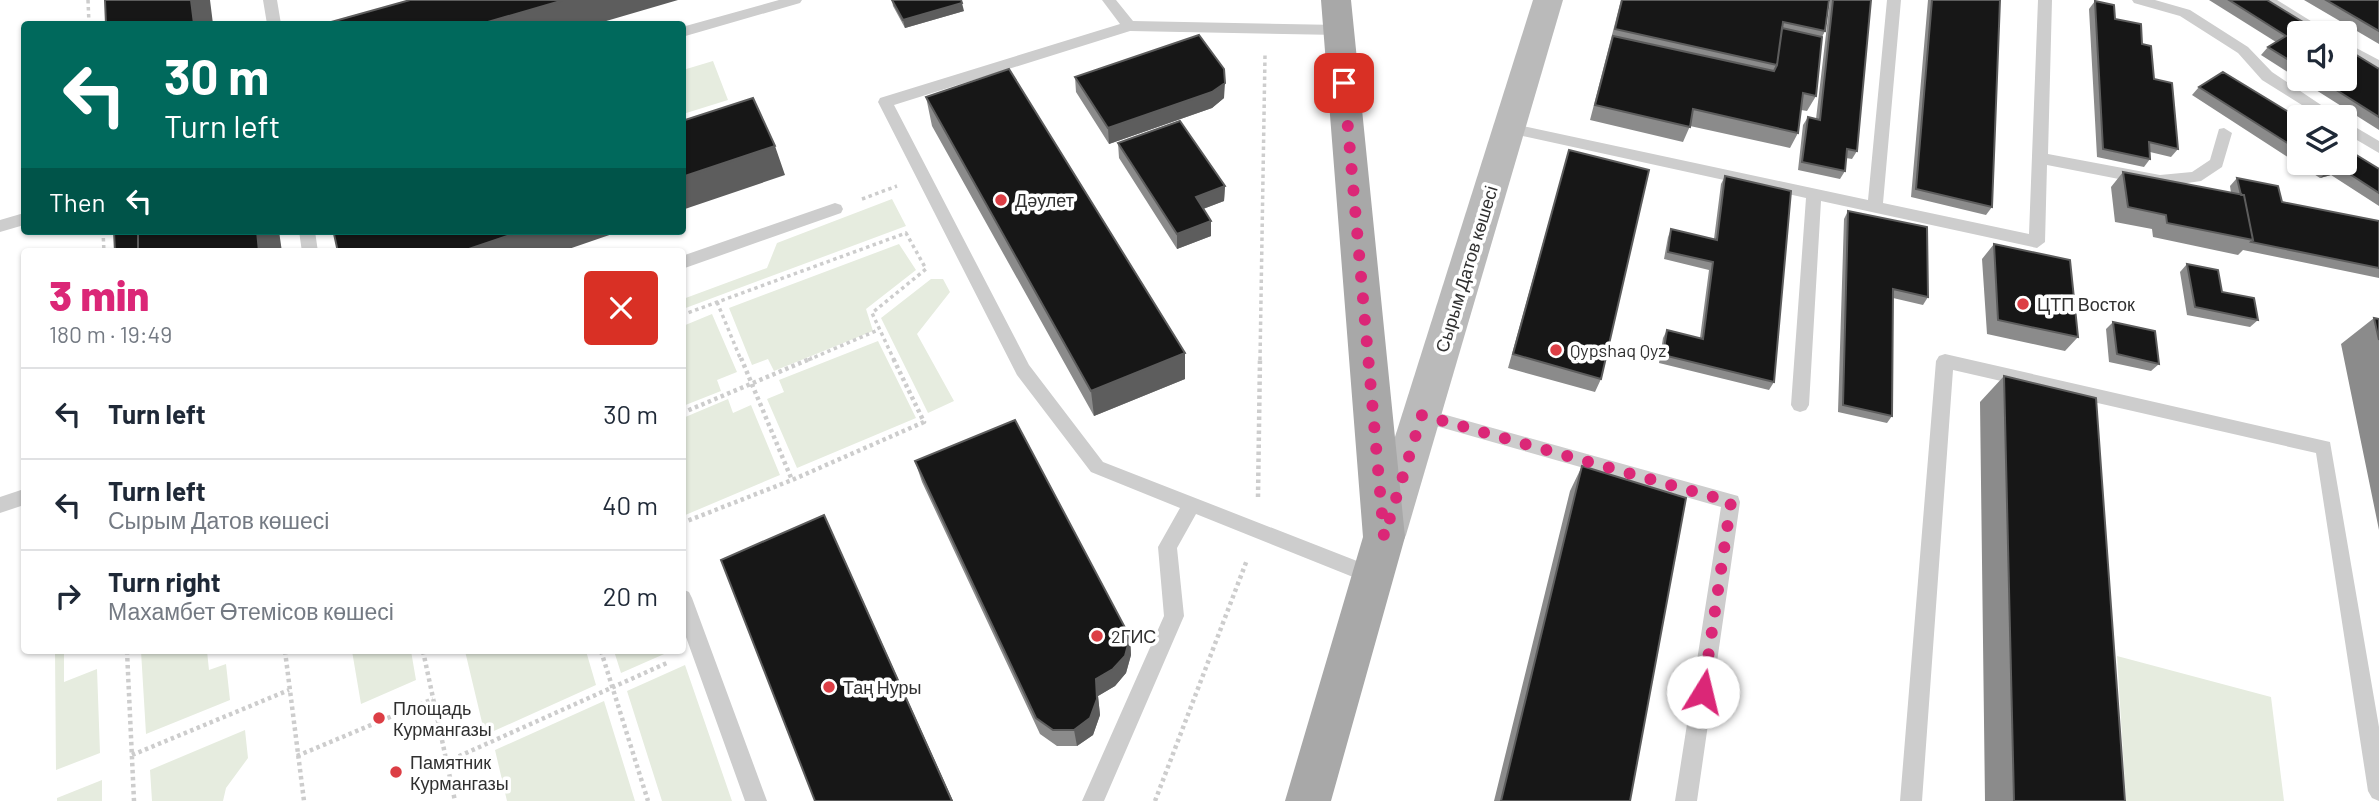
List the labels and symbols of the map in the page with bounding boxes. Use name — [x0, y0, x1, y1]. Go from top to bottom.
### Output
pin — [1314, 53, 1374, 113]
street label: Сырым Датов көшесі — [1430, 183, 1502, 355]
place label: Дәулет — [1015, 189, 1074, 211]
marker: Дәулет — [993, 192, 1009, 208]
place label: ЦТП Восток — [2037, 293, 2135, 315]
marker: ЦТП Восток — [2015, 296, 2031, 312]
place label: Qypshaq Qyz — [1570, 339, 1666, 361]
marker: Qypshaq Qyz — [1548, 342, 1564, 358]
place label: 2ГИС — [1111, 625, 1156, 647]
marker: 2ГИС — [1089, 628, 1105, 644]
position arrow — [1666, 655, 1740, 729]
place label: Таң Нуры — [843, 676, 921, 698]
marker: Таң Нуры — [821, 679, 837, 695]
place label: Площадь Курмангазы — [393, 697, 492, 740]
marker: Площадь Курмангазы — [371, 710, 387, 726]
place label: Памятник Курмангазы — [410, 751, 509, 794]
marker: Памятник Курмангазы — [388, 764, 404, 780]

